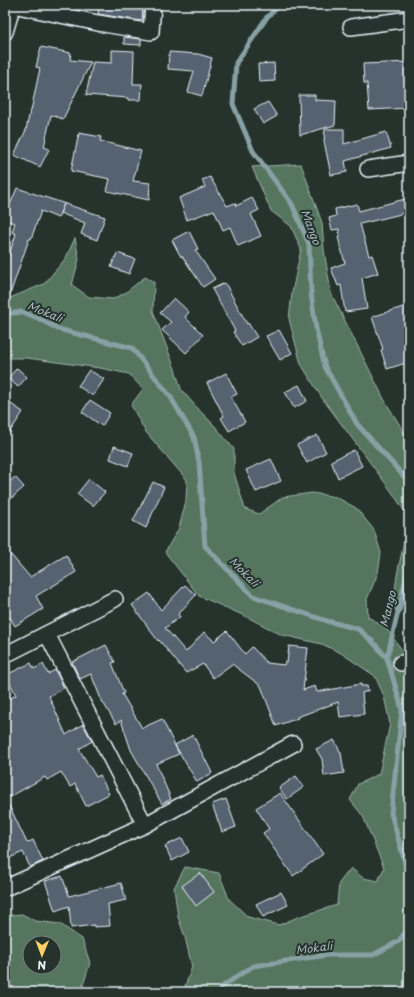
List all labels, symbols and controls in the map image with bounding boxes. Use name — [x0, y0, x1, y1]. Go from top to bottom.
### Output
water label: Mango — [297, 207, 326, 248]
water label: Mokali — [25, 297, 67, 327]
water label: Mokali — [225, 553, 265, 592]
water label: Mango — [375, 588, 400, 629]
north arrow — [22, 935, 62, 975]
water label: Mokali — [295, 937, 335, 958]
text: N — [37, 957, 46, 974]

